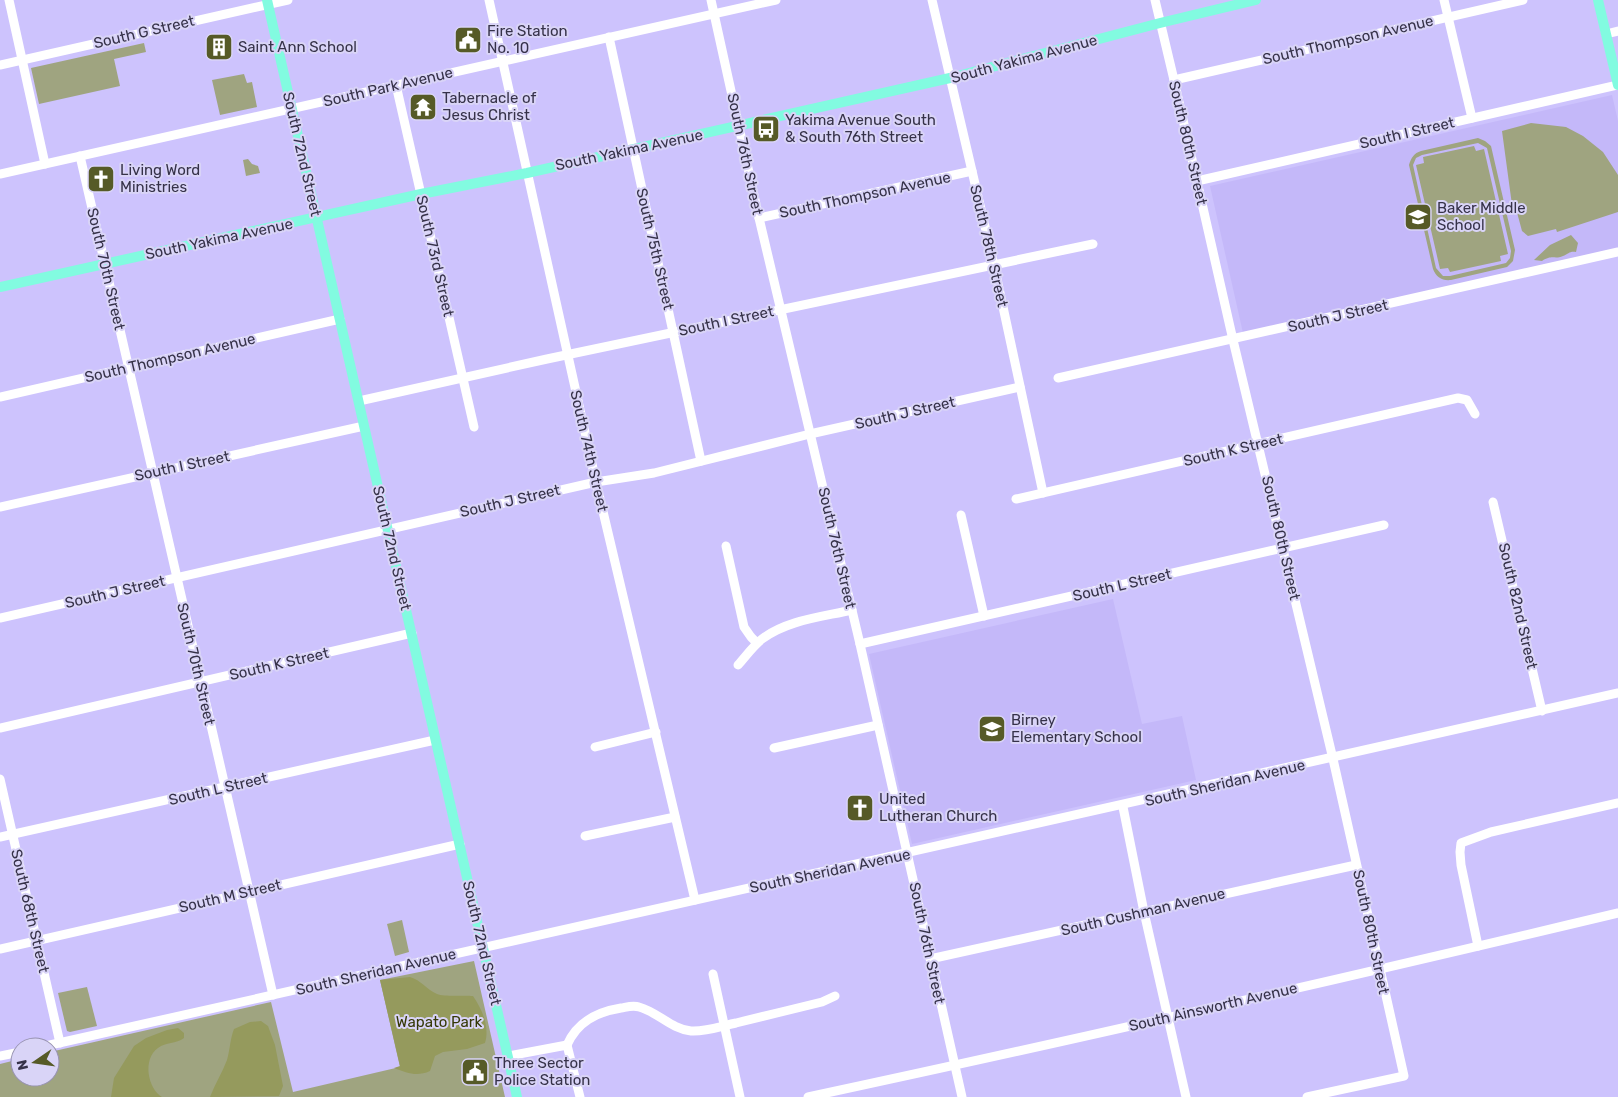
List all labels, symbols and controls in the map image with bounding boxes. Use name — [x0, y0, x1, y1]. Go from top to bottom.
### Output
street label: South G Street — [92, 12, 196, 52]
street label: South Thompson Avenue — [1261, 12, 1435, 68]
place label: Fire Station No. 10 — [487, 22, 568, 57]
public building icon: Fire Station No. 10 — [453, 25, 483, 55]
street label: South Yakima Avenue — [949, 31, 1099, 87]
building icon: Saint Ann School — [204, 32, 234, 62]
place label: Saint Ann School — [238, 38, 357, 56]
street label: South Park Avenue — [321, 63, 455, 111]
street label: South 80th Street — [1165, 79, 1211, 207]
place label: Tabernacle of Jesus Christ — [442, 89, 536, 124]
street label: South 72nd Street — [279, 90, 325, 218]
street label: South 76th Street — [723, 91, 767, 217]
temple icon: Tabernacle of Jesus Christ — [408, 92, 438, 122]
place label: Yakima Avenue South & South 76th Street — [785, 111, 936, 146]
street label: South I Street — [1358, 113, 1456, 153]
bus stop icon: Yakima Avenue South & South 76th Street — [751, 114, 781, 144]
street label: South Yakima Avenue — [554, 126, 704, 174]
place label: Living Word Ministries — [120, 161, 200, 196]
church icon: Living Word Ministries — [86, 164, 116, 194]
street label: South Thompson Avenue — [778, 168, 952, 222]
street label: South 78th Street — [966, 183, 1012, 309]
street label: South 75th Street — [632, 186, 678, 312]
street label: South 73rd Street — [412, 194, 458, 318]
place label: Baker Middle School — [1437, 199, 1526, 234]
school or university icon: Baker Middle School — [1403, 202, 1433, 232]
street label: South 70th Street — [83, 206, 129, 332]
street label: South Yakima Avenue — [144, 215, 294, 263]
street label: South J Street — [1286, 296, 1390, 336]
street label: South I Street — [677, 302, 775, 340]
street label: South Thompson Avenue — [83, 330, 257, 386]
street label: South 74th Street — [566, 388, 612, 514]
street label: South J Street — [853, 393, 957, 433]
street label: South K Street — [1181, 430, 1285, 470]
street label: South I Street — [133, 447, 231, 485]
street label: South 80th Street — [1258, 474, 1304, 602]
street label: South J Street — [458, 481, 562, 521]
street label: South 72nd Street — [369, 484, 415, 612]
street label: South 76th Street — [814, 486, 860, 611]
street label: South 82nd Street — [1495, 541, 1541, 671]
street label: South L Street — [1071, 565, 1173, 605]
street label: South J Street — [63, 572, 167, 612]
street label: South 70th Street — [173, 601, 219, 727]
street label: South K Street — [227, 644, 331, 684]
place label: Birney Elementary School — [1011, 711, 1142, 746]
school or university icon: Birney Elementary School — [977, 714, 1007, 744]
street label: South Sheridan Avenue — [1143, 756, 1307, 810]
street label: South L Street — [167, 769, 269, 809]
place label: United Lutheran Church — [879, 790, 997, 825]
church icon: United Lutheran Church — [845, 793, 875, 823]
street label: South Sheridan Avenue — [748, 845, 912, 897]
street label: South 68th Street — [7, 847, 53, 975]
street label: South 80th Street — [1349, 868, 1393, 996]
street label: South M Street — [177, 875, 283, 917]
street label: South 72nd Street — [459, 879, 505, 1007]
street label: South 76th Street — [905, 880, 949, 1006]
street label: South Cushman Avenue — [1059, 884, 1227, 940]
street label: South Sheridan Avenue — [294, 945, 458, 999]
street label: South Ainsworth Avenue — [1127, 979, 1299, 1035]
park label: Wapato Park — [396, 1013, 482, 1031]
north arrow — [10, 1037, 60, 1087]
place label: Three Sector Police Station — [494, 1054, 590, 1089]
public building icon: Three Sector Police Station — [460, 1057, 490, 1087]
text: N — [13, 1058, 32, 1072]

